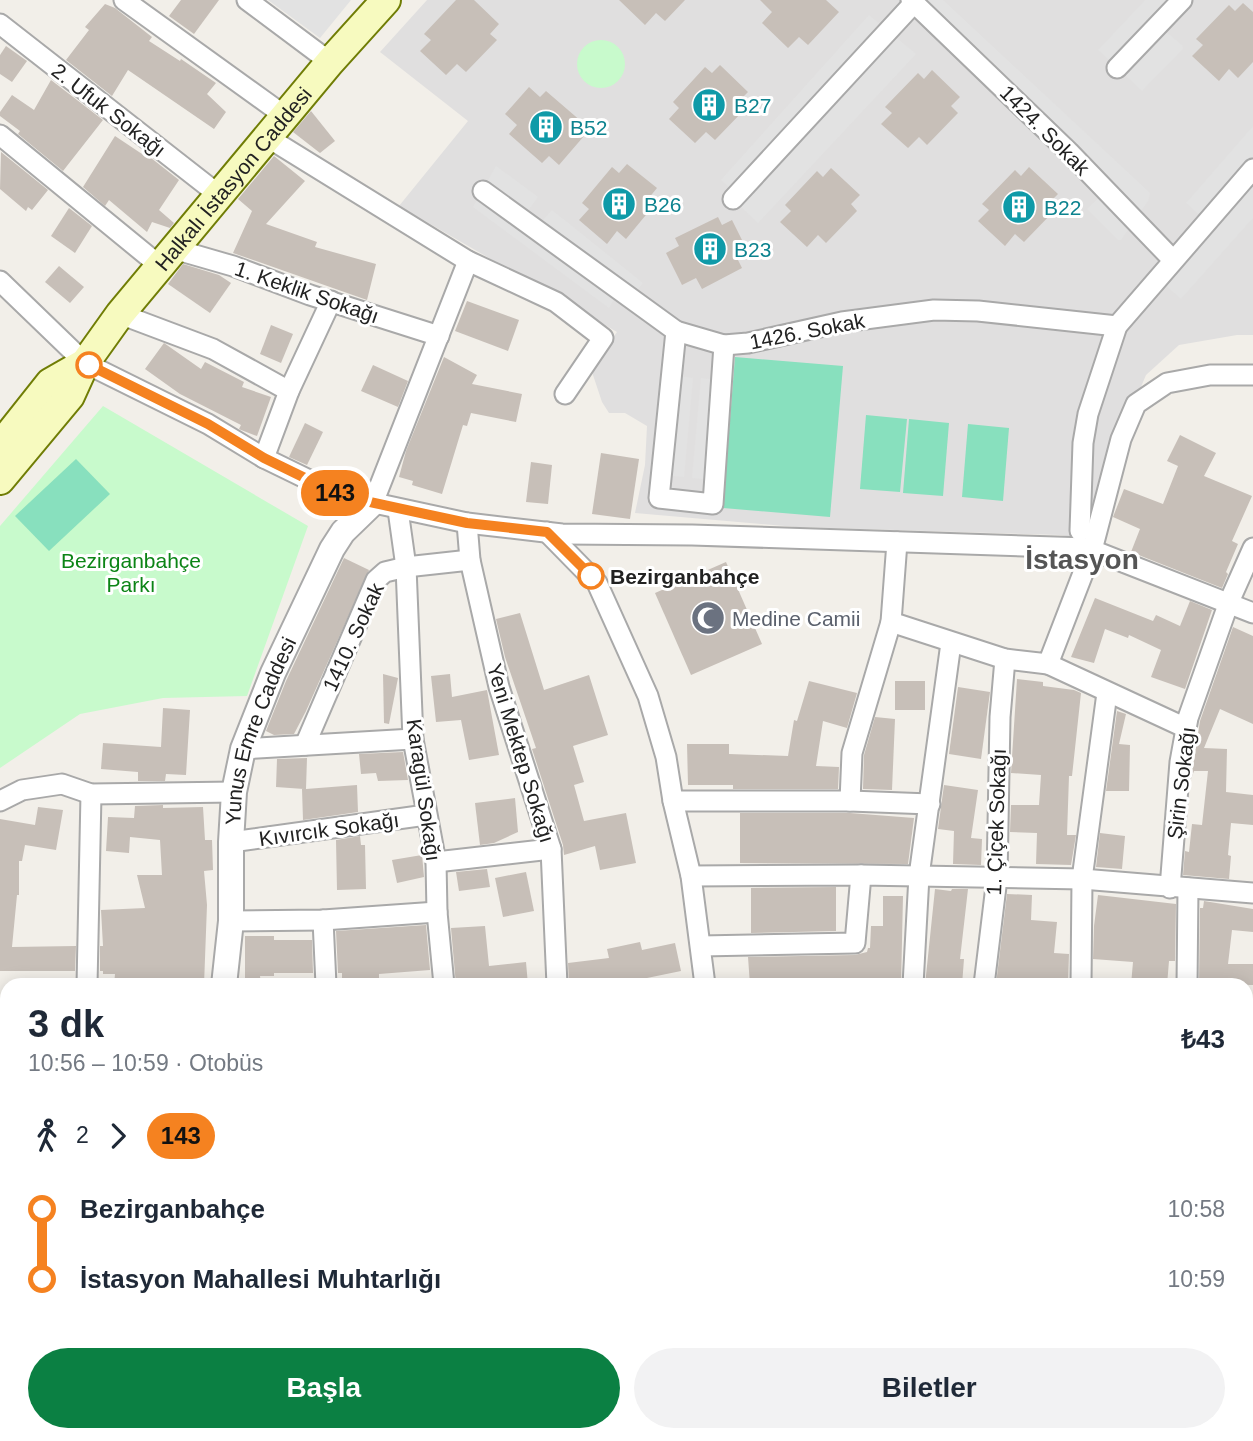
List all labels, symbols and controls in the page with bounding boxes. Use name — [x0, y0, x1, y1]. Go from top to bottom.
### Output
street label: 2. Ufuk Sokağı — [48, 59, 170, 161]
street label: 1424. Sokak — [996, 81, 1095, 180]
street label: Halkalı İstasyon Caddesi — [150, 82, 316, 275]
building icon: B27 — [690, 86, 728, 124]
place label: B27 — [734, 94, 771, 117]
building icon: B52 — [527, 108, 565, 146]
place label: B52 — [570, 116, 607, 139]
building icon: B26 — [600, 185, 638, 223]
building icon: B22 — [1000, 188, 1038, 226]
place label: B26 — [644, 193, 681, 216]
place label: B22 — [1044, 196, 1081, 219]
building icon: B23 — [691, 230, 729, 268]
place label: B23 — [734, 238, 771, 261]
street label: 1. Keklik Sokağı — [232, 257, 382, 327]
street label: 1426. Sokak — [747, 308, 867, 353]
unlabelled marker — [76, 352, 102, 378]
line badge: 143 — [295, 470, 375, 516]
text: 143 — [315, 479, 355, 506]
district label: İstasyon — [1025, 544, 1139, 575]
park label: Bezirganbahçe Parkı — [61, 549, 201, 596]
marker: Bezirganbahçe — [578, 563, 604, 589]
place label: Bezirganbahçe — [610, 565, 759, 588]
street label: 1410. Sokak — [318, 579, 388, 695]
mosque icon: Medine Camii — [689, 599, 727, 637]
place label: Medine Camii — [732, 607, 860, 630]
street label: Yunus Emre Caddesi — [221, 633, 300, 826]
street label: Yeni Mektep Sokağı — [483, 661, 559, 845]
street label: Karagül Sokağı — [403, 717, 445, 863]
street label: Şirin Sokağı — [1163, 725, 1199, 841]
street label: 1. Çiçek Sokağı — [982, 748, 1010, 896]
street label: Kıvırcık Sokağı — [257, 808, 401, 850]
text: 3 dk — [28, 1003, 104, 1045]
text: ₺43 — [1181, 1024, 1225, 1054]
text: 10:56 – 10:59 · Otobüs — [28, 1050, 263, 1076]
icon: walk — [28, 1117, 66, 1155]
icon: forward — [99, 1117, 137, 1155]
text: 2 — [76, 1122, 89, 1148]
text: 143 — [161, 1122, 201, 1149]
text: Bezirganbahçe — [80, 1194, 265, 1224]
text: 10:58 — [1167, 1196, 1225, 1222]
text: İstasyon Mahallesi Muhtarlığı — [80, 1264, 441, 1294]
text: 10:59 — [1167, 1266, 1225, 1292]
button: Başla — [28, 1348, 620, 1428]
button: Biletler — [634, 1348, 1225, 1428]

